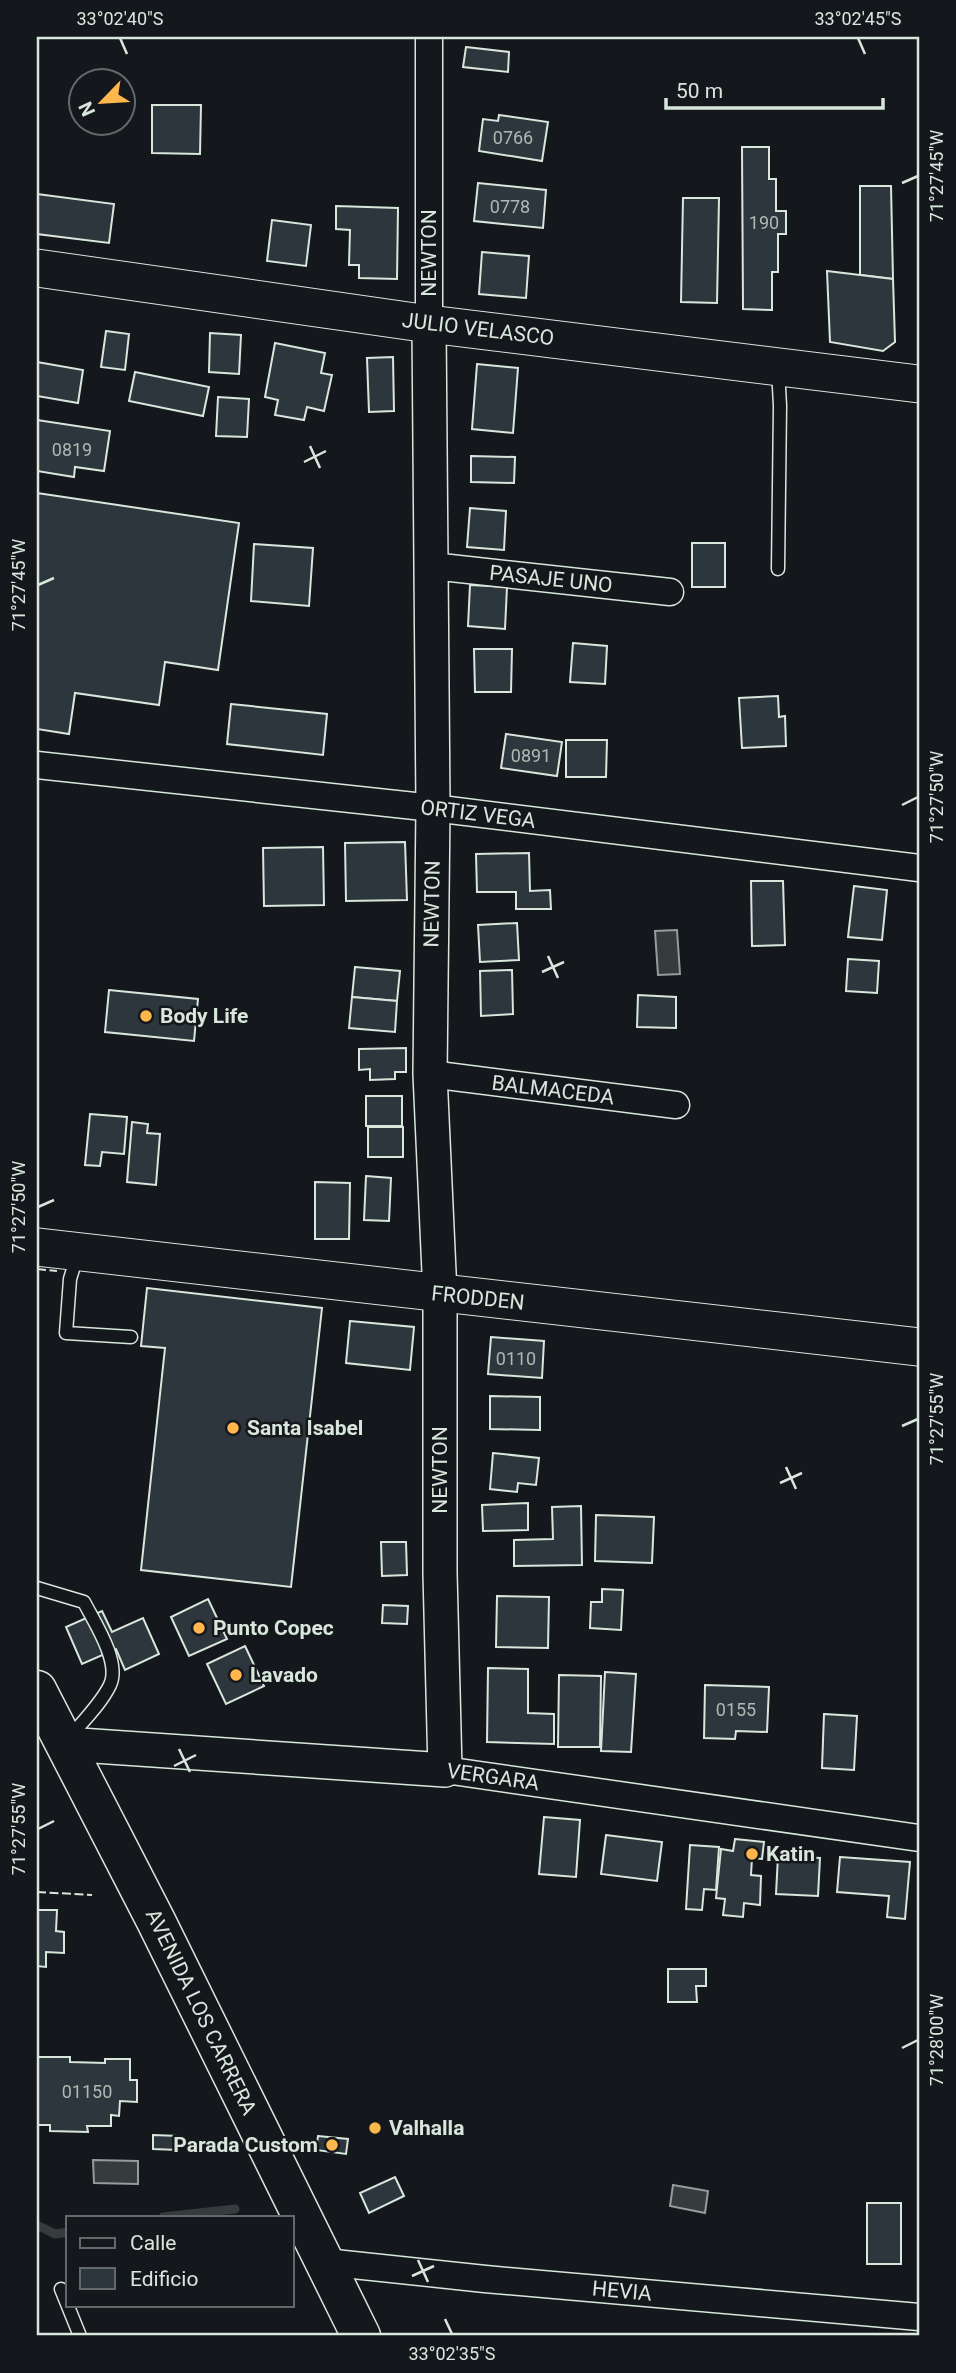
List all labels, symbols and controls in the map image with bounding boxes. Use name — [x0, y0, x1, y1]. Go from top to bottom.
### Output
text: 33°02'40"S — [76, 8, 164, 29]
text: 33°02'45"S — [814, 8, 902, 29]
north arrow — [66, 66, 136, 136]
scale bar — [666, 66, 883, 110]
text: 50 m — [676, 79, 723, 103]
text: N — [74, 98, 100, 120]
house number: 0766 — [493, 127, 533, 148]
text: 71°27'45"W — [926, 130, 947, 222]
house number: 0778 — [490, 196, 530, 217]
street label: NEWTON — [417, 209, 441, 297]
house number: 190 — [749, 212, 779, 233]
street label: JULIO VELASCO — [401, 308, 555, 350]
house number: 0819 — [52, 439, 92, 460]
text: 71°27'45"W — [8, 539, 29, 631]
street label: PASAJE UNO — [488, 561, 614, 597]
house number: 0891 — [511, 745, 551, 766]
text: 71°27'50"W — [926, 751, 947, 843]
street label: ORTIZ VEGA — [419, 795, 537, 833]
street label: NEWTON — [419, 860, 445, 948]
place label: Body Life — [160, 1004, 248, 1028]
marker: Body Life — [138, 1008, 154, 1024]
street label: BALMACEDA — [490, 1071, 616, 1109]
text: 71°27'50"W — [8, 1161, 29, 1253]
street label: FRODDEN — [430, 1281, 526, 1315]
house number: 0110 — [496, 1348, 536, 1369]
text: 71°27'55"W — [926, 1373, 947, 1465]
place label: Santa Isabel — [247, 1416, 363, 1440]
marker: Santa Isabel — [225, 1420, 241, 1436]
street label: NEWTON — [428, 1426, 452, 1514]
place label: Punto Copec — [213, 1616, 334, 1640]
marker: Punto Copec — [191, 1620, 207, 1636]
place label: Lavado — [250, 1663, 318, 1687]
marker: Lavado — [228, 1667, 244, 1683]
house number: 0155 — [716, 1699, 756, 1720]
street label: VERGARA — [445, 1759, 541, 1795]
text: 71°27'55"W — [8, 1783, 29, 1875]
place label: Katin — [766, 1842, 815, 1866]
marker: Katin — [744, 1846, 760, 1862]
street label: AVENIDA LOS CARRERA — [141, 1905, 261, 2119]
text: 71°28'00"W — [926, 1994, 947, 2086]
house number: 01150 — [62, 2081, 112, 2102]
place label: Valhalla — [389, 2116, 464, 2140]
marker: Valhalla — [367, 2120, 383, 2136]
place label: Parada Custom — [173, 2133, 318, 2157]
marker: Parada Custom — [324, 2137, 340, 2153]
legend — [66, 2216, 294, 2306]
text: Calle — [130, 2231, 176, 2255]
text: Edificio — [130, 2267, 198, 2291]
street label: HEVIA — [591, 2276, 653, 2306]
text: 33°02'35"S — [408, 2343, 496, 2364]

